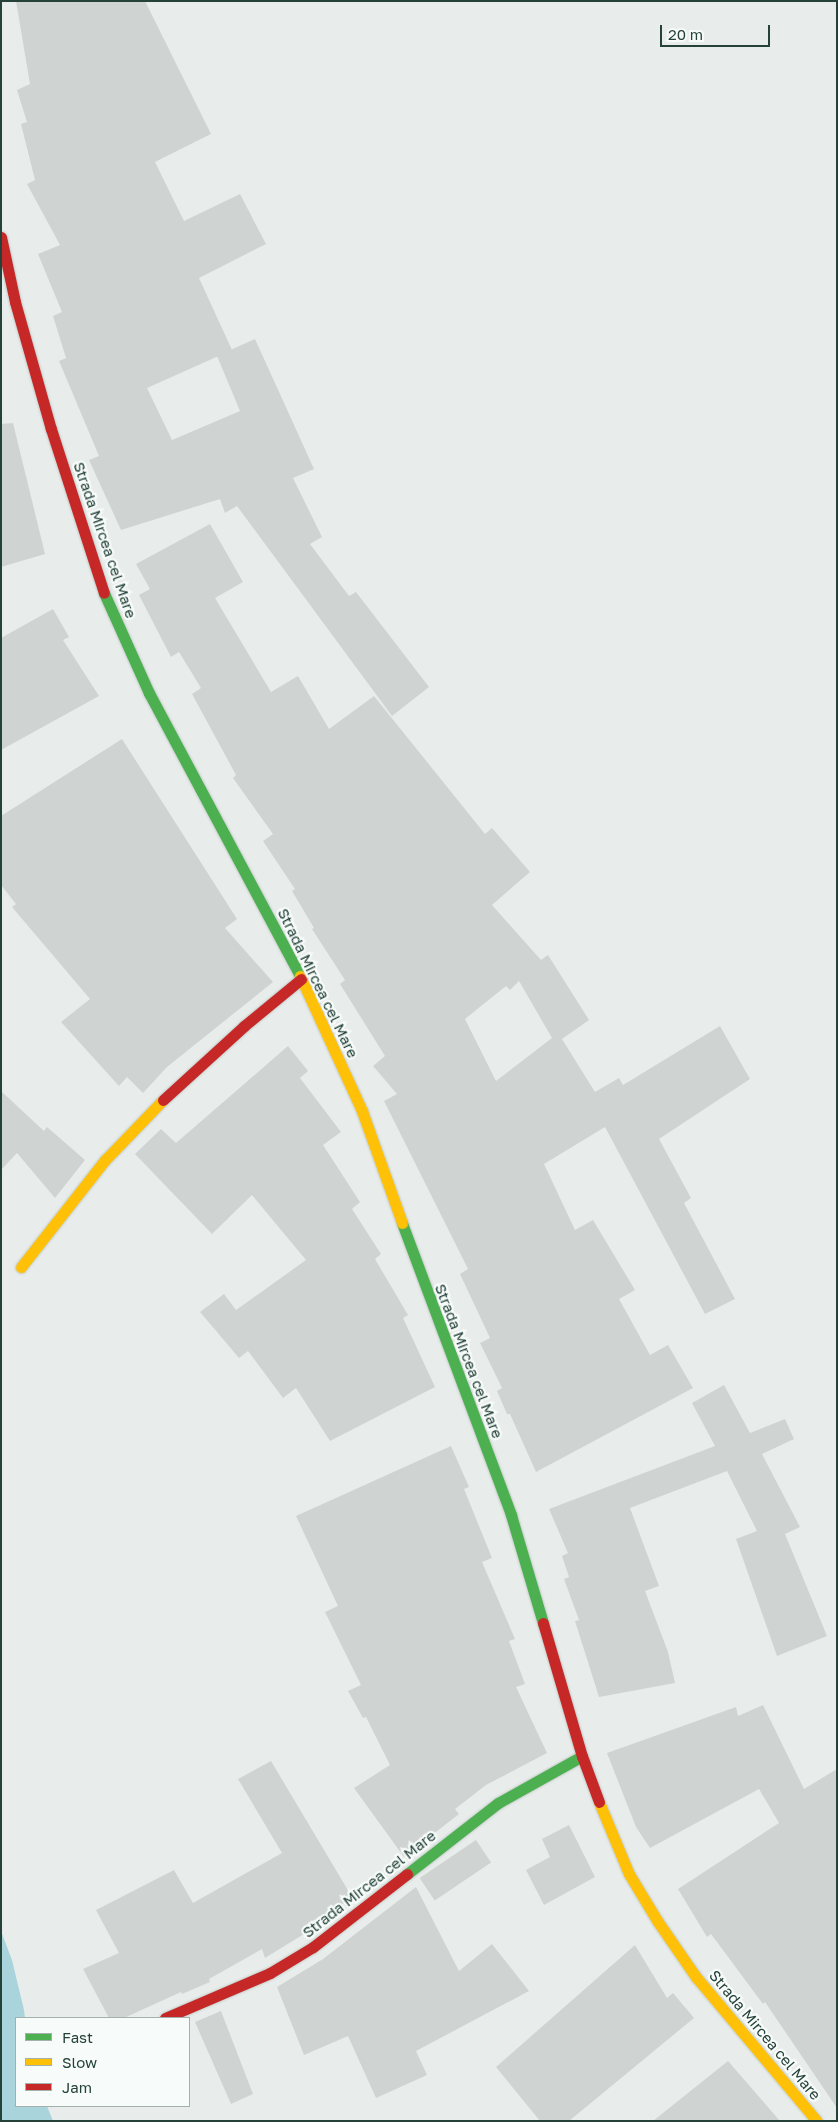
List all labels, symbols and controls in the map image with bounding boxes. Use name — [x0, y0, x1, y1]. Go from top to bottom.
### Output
scale bar — [663, 15, 773, 47]
text: 20 m — [668, 25, 703, 43]
street label: Strada Mircea cel Mare — [70, 460, 140, 620]
street label: Strada Mircea cel Mare — [274, 905, 362, 1061]
street label: Strada Mircea cel Mare — [431, 1281, 507, 1441]
street label: Strada Mircea cel Mare — [299, 1826, 439, 1942]
street label: Strada Mircea cel Mare — [705, 1966, 825, 2104]
legend — [15, 2017, 190, 2107]
text: Fast — [62, 2028, 93, 2046]
text: Slow — [62, 2053, 97, 2071]
text: Jam — [62, 2078, 92, 2096]

